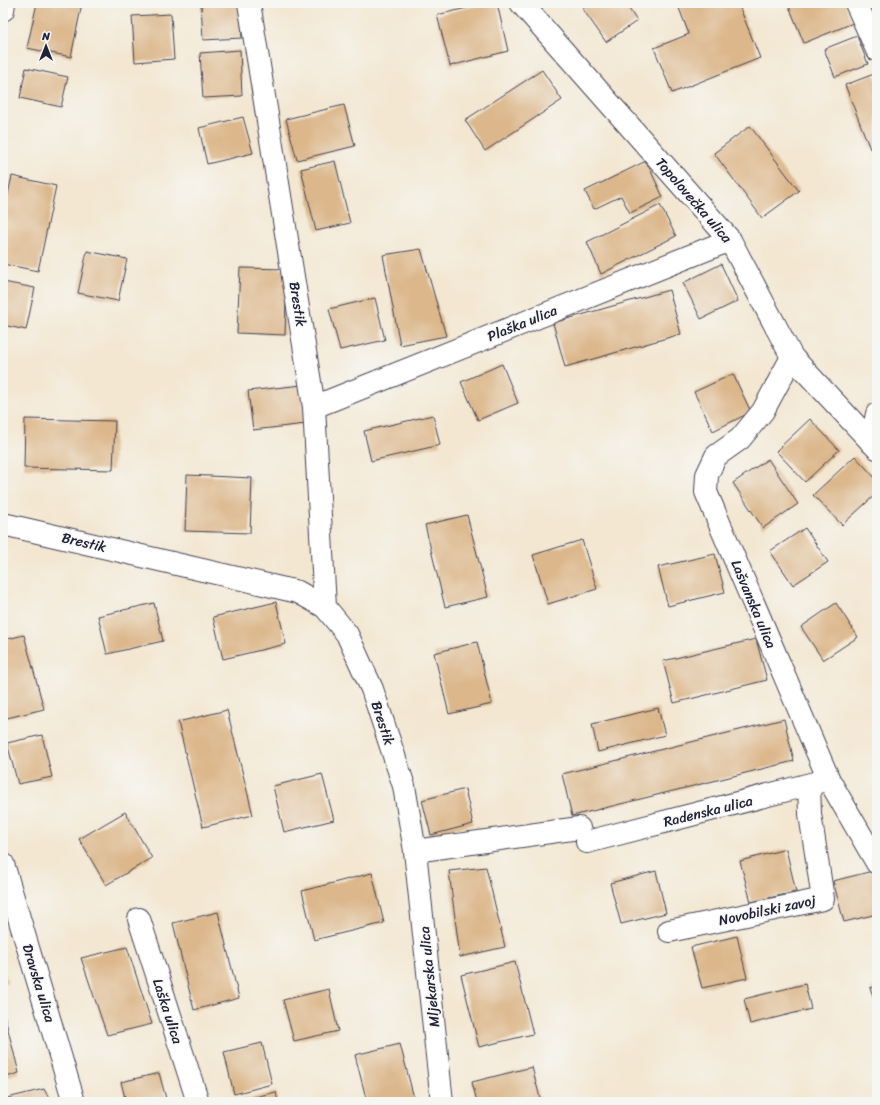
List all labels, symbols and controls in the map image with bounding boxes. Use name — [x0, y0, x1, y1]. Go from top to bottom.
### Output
north arrow — [26, 26, 66, 66]
text: N — [41, 27, 50, 46]
street label: Topolovečka ulica — [649, 152, 739, 250]
street label: Brestik — [282, 280, 313, 329]
street label: Plaška ulica — [483, 298, 562, 349]
street label: Brestik — [59, 525, 109, 560]
street label: Lašvanska ulica — [724, 556, 783, 652]
street label: Brestik — [364, 698, 402, 749]
street label: Radenska ulica — [661, 788, 755, 835]
street label: Novobilski zavoj — [716, 888, 818, 933]
street label: Mljekarska ulica — [412, 925, 447, 1029]
street label: Dravska ulica — [15, 941, 63, 1026]
street label: Laška ulica — [145, 975, 190, 1048]

